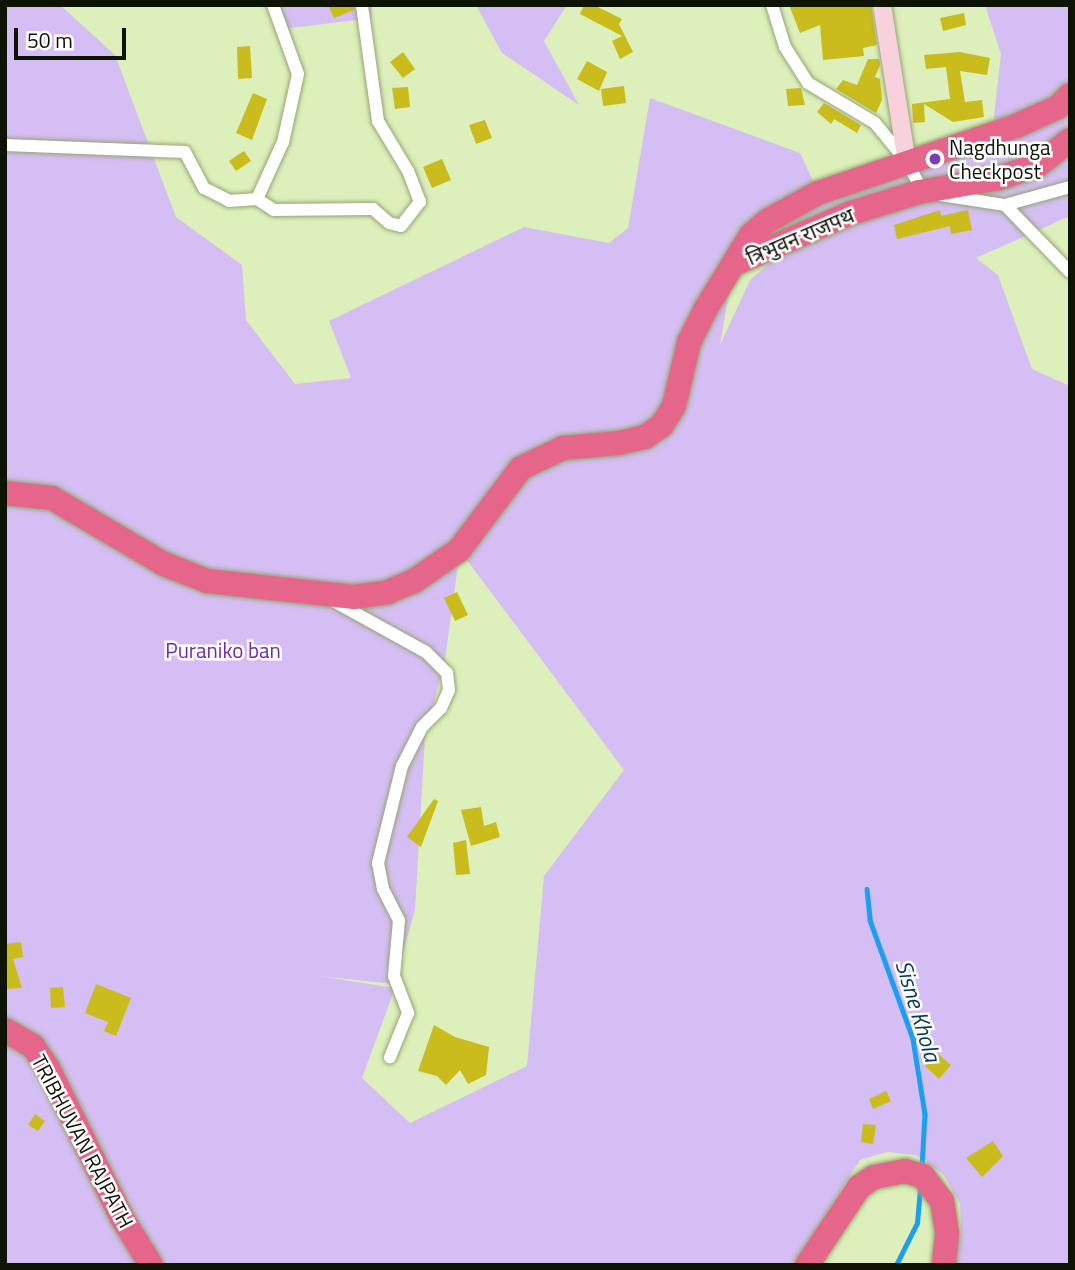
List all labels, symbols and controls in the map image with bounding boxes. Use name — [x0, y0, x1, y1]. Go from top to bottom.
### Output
scale bar — [18, 14, 130, 58]
text: 50 m — [27, 24, 73, 56]
place label: Nagdhunga Checkpost — [949, 134, 1051, 184]
marker: Nagdhunga Checkpost — [927, 151, 943, 167]
street label: त्रिभुवन राजपथ — [742, 202, 858, 270]
park label: Puraniko ban — [165, 637, 281, 663]
water label: Sisne Khola — [890, 957, 946, 1065]
street label: TRIBHUVAN RAJPATH — [27, 1050, 139, 1232]

